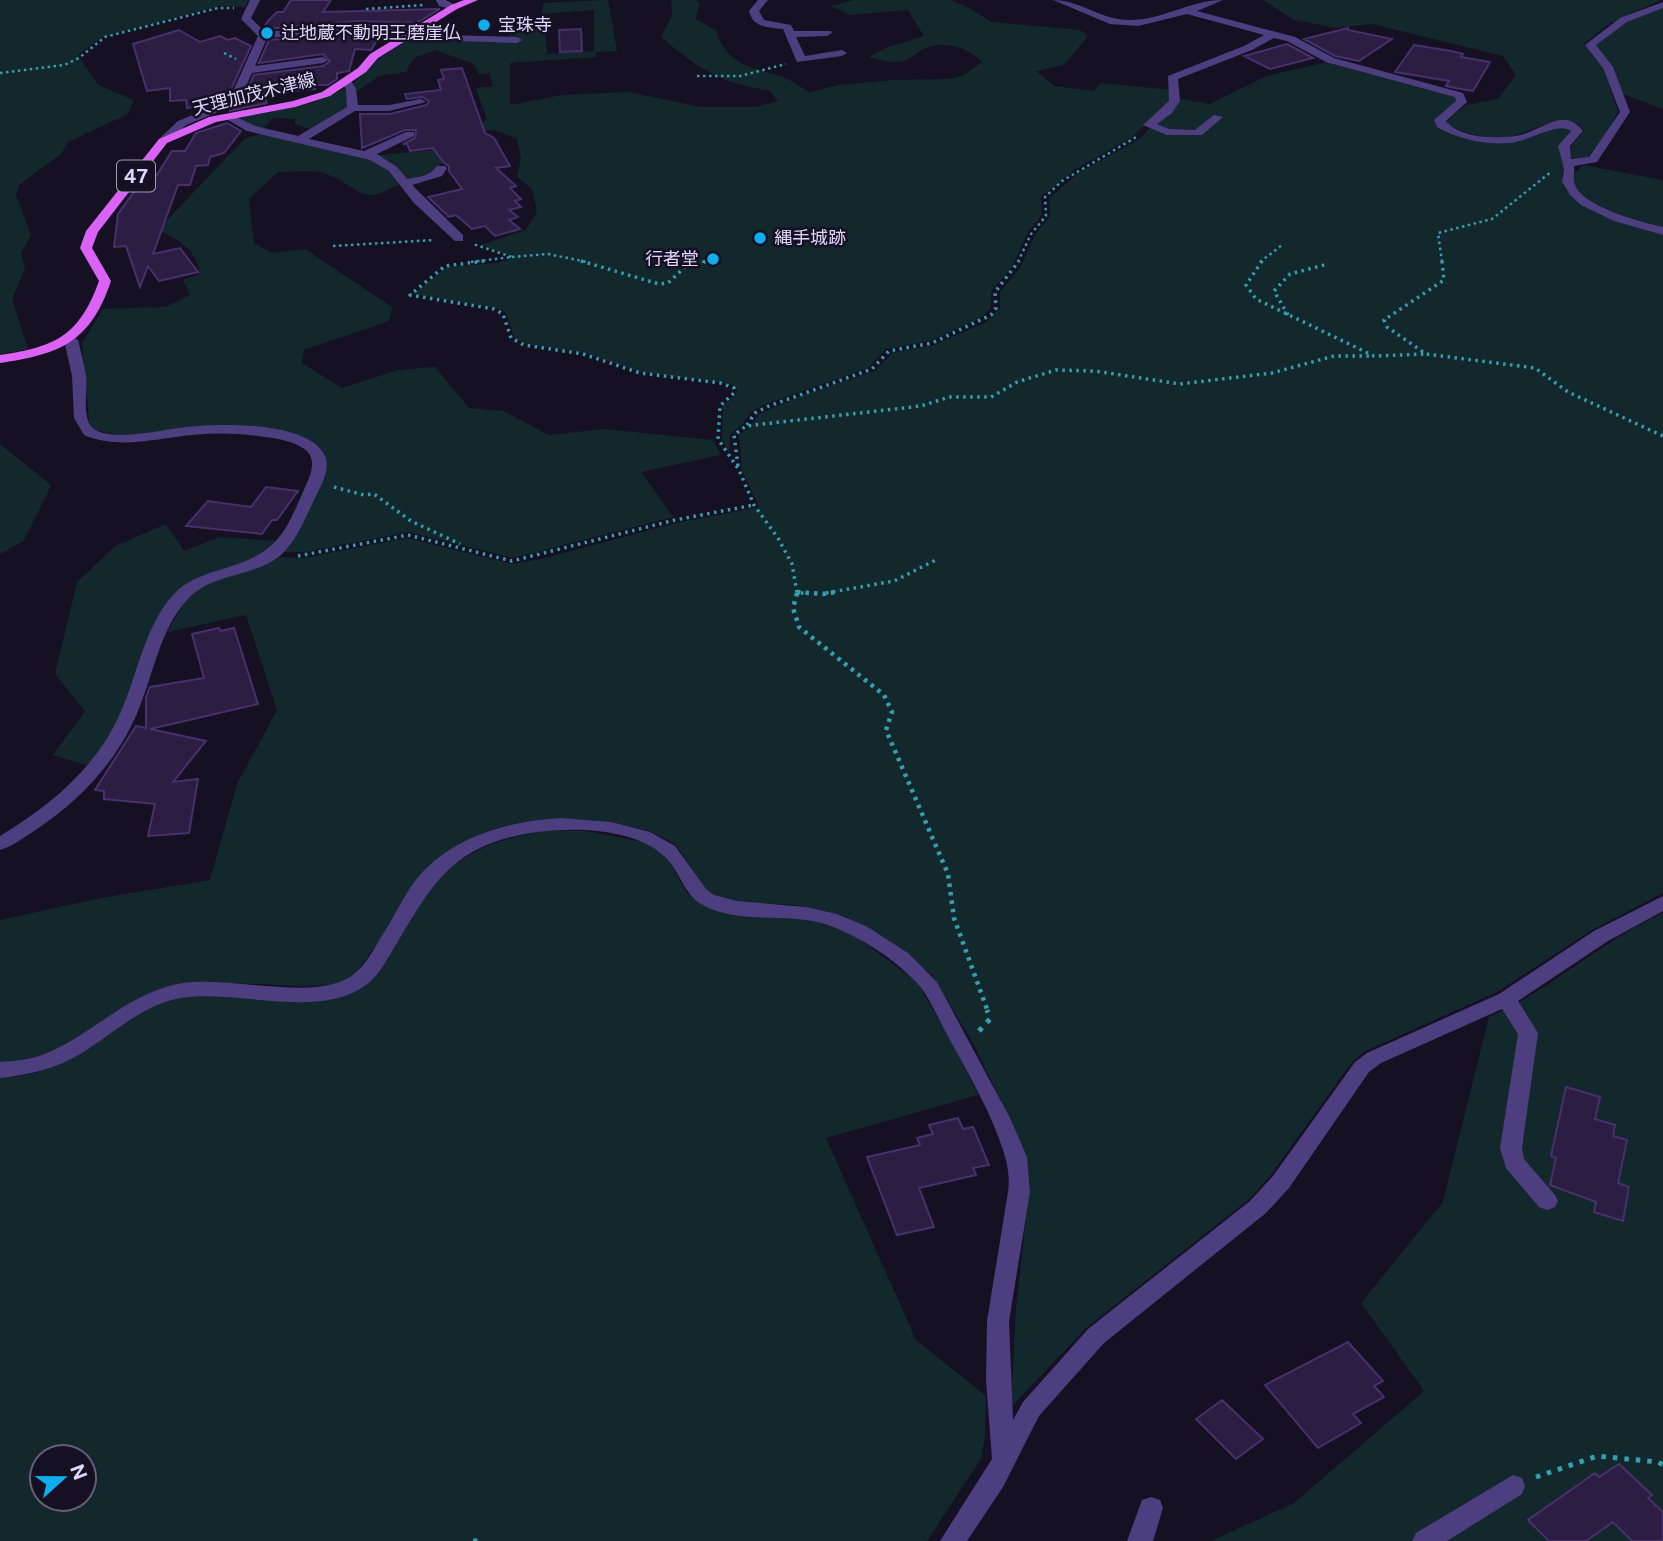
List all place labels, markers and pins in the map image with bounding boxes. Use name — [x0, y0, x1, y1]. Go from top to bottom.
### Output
place label: 宝珠寺 — [498, 14, 552, 35]
marker: 宝珠寺 — [476, 17, 492, 33]
place label: 辻地蔵不動明王磨崖仏 — [281, 22, 461, 43]
marker: 辻地蔵不動明王磨崖仏 — [259, 25, 275, 41]
place label: 縄手城跡 — [774, 227, 846, 248]
marker: 縄手城跡 — [752, 230, 768, 246]
place label: 行者堂 — [645, 248, 699, 269]
marker: 行者堂 — [705, 251, 721, 267]

